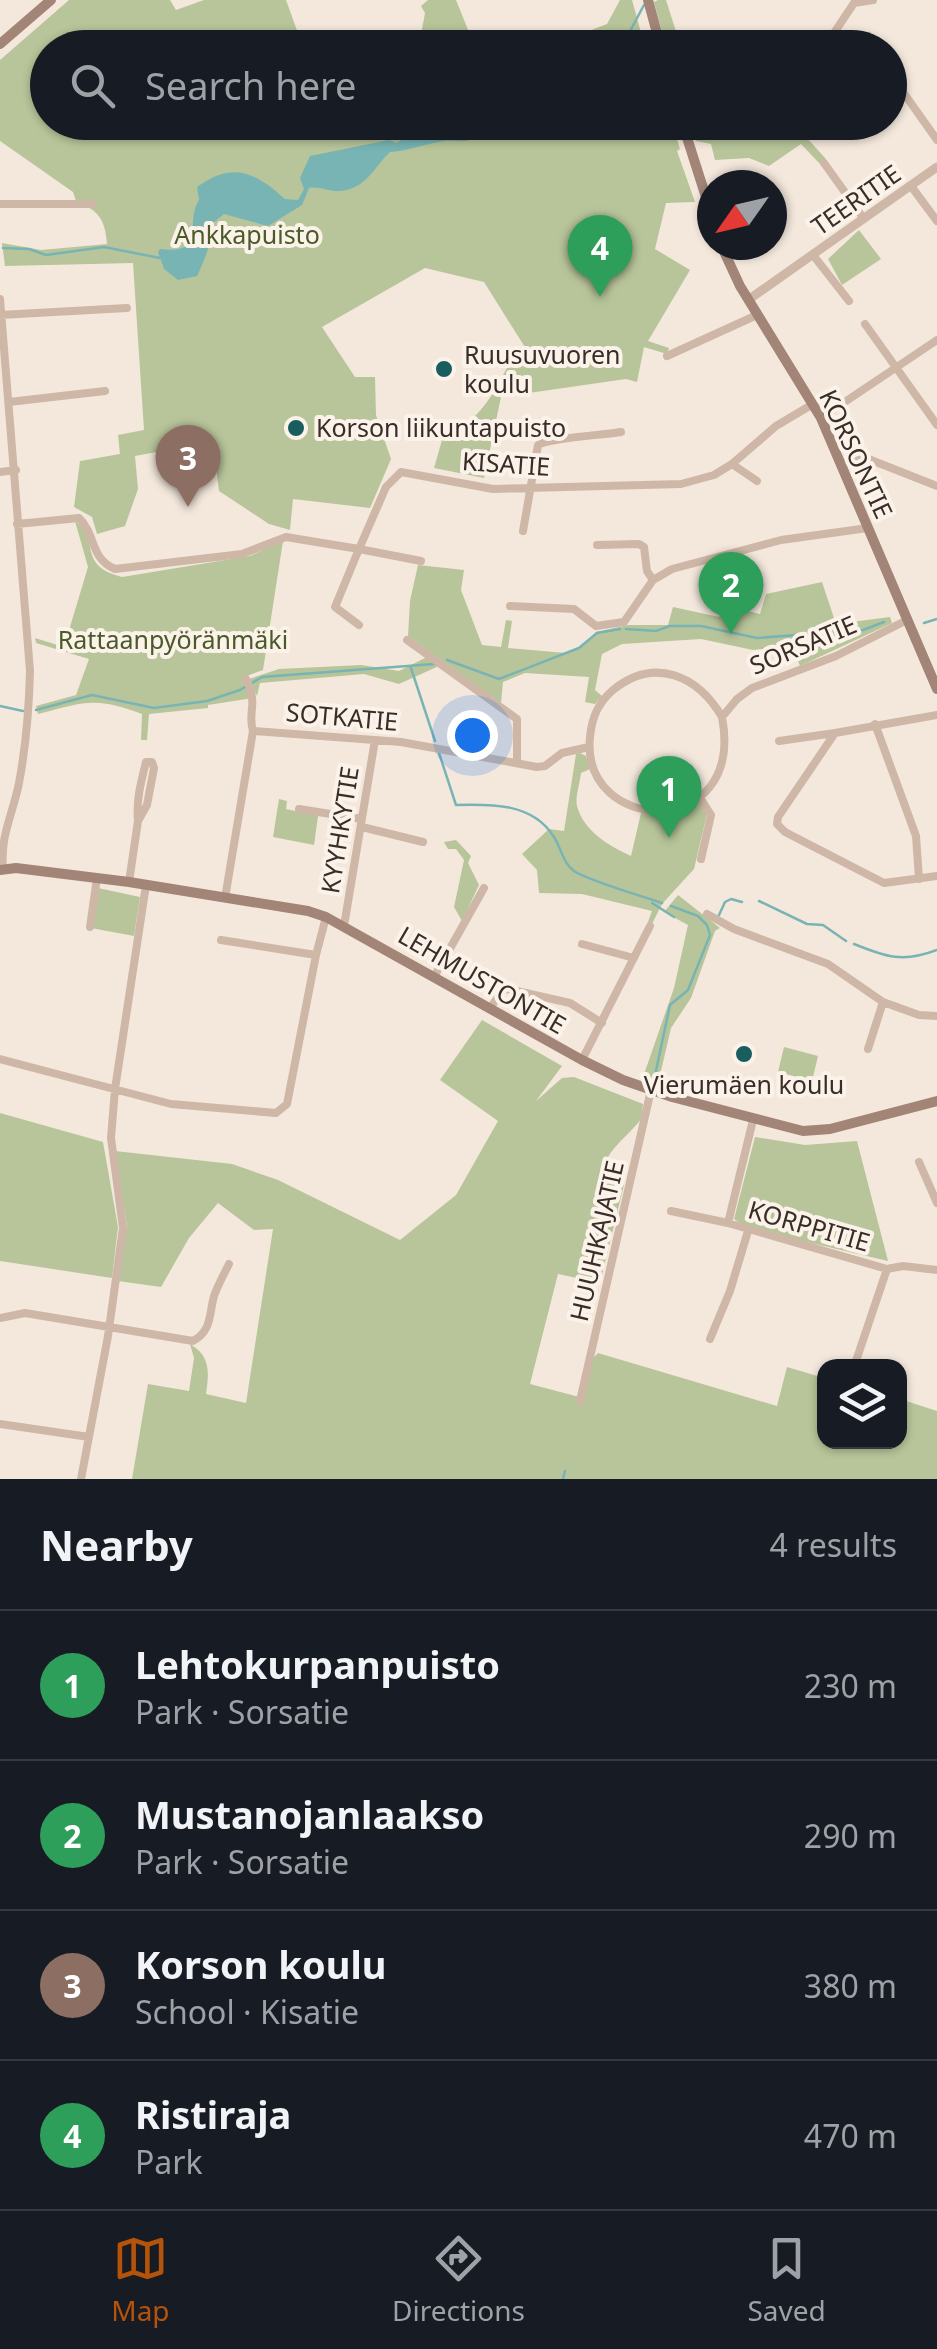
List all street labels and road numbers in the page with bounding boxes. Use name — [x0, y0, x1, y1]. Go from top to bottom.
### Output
street label: TEERITIE — [804, 156, 907, 242]
street label: KORSONTIE — [812, 384, 902, 524]
street label: KISATIE — [461, 443, 551, 483]
street label: SORSATIE — [744, 606, 861, 682]
street label: SOTKATIE — [285, 694, 400, 738]
street label: KYYHKYTIE — [312, 764, 366, 896]
street label: LEHMUSTONTIE — [392, 917, 573, 1041]
street label: HUUHKAJATIE — [561, 1157, 631, 1324]
street label: KORPPITIE — [744, 1191, 874, 1259]

